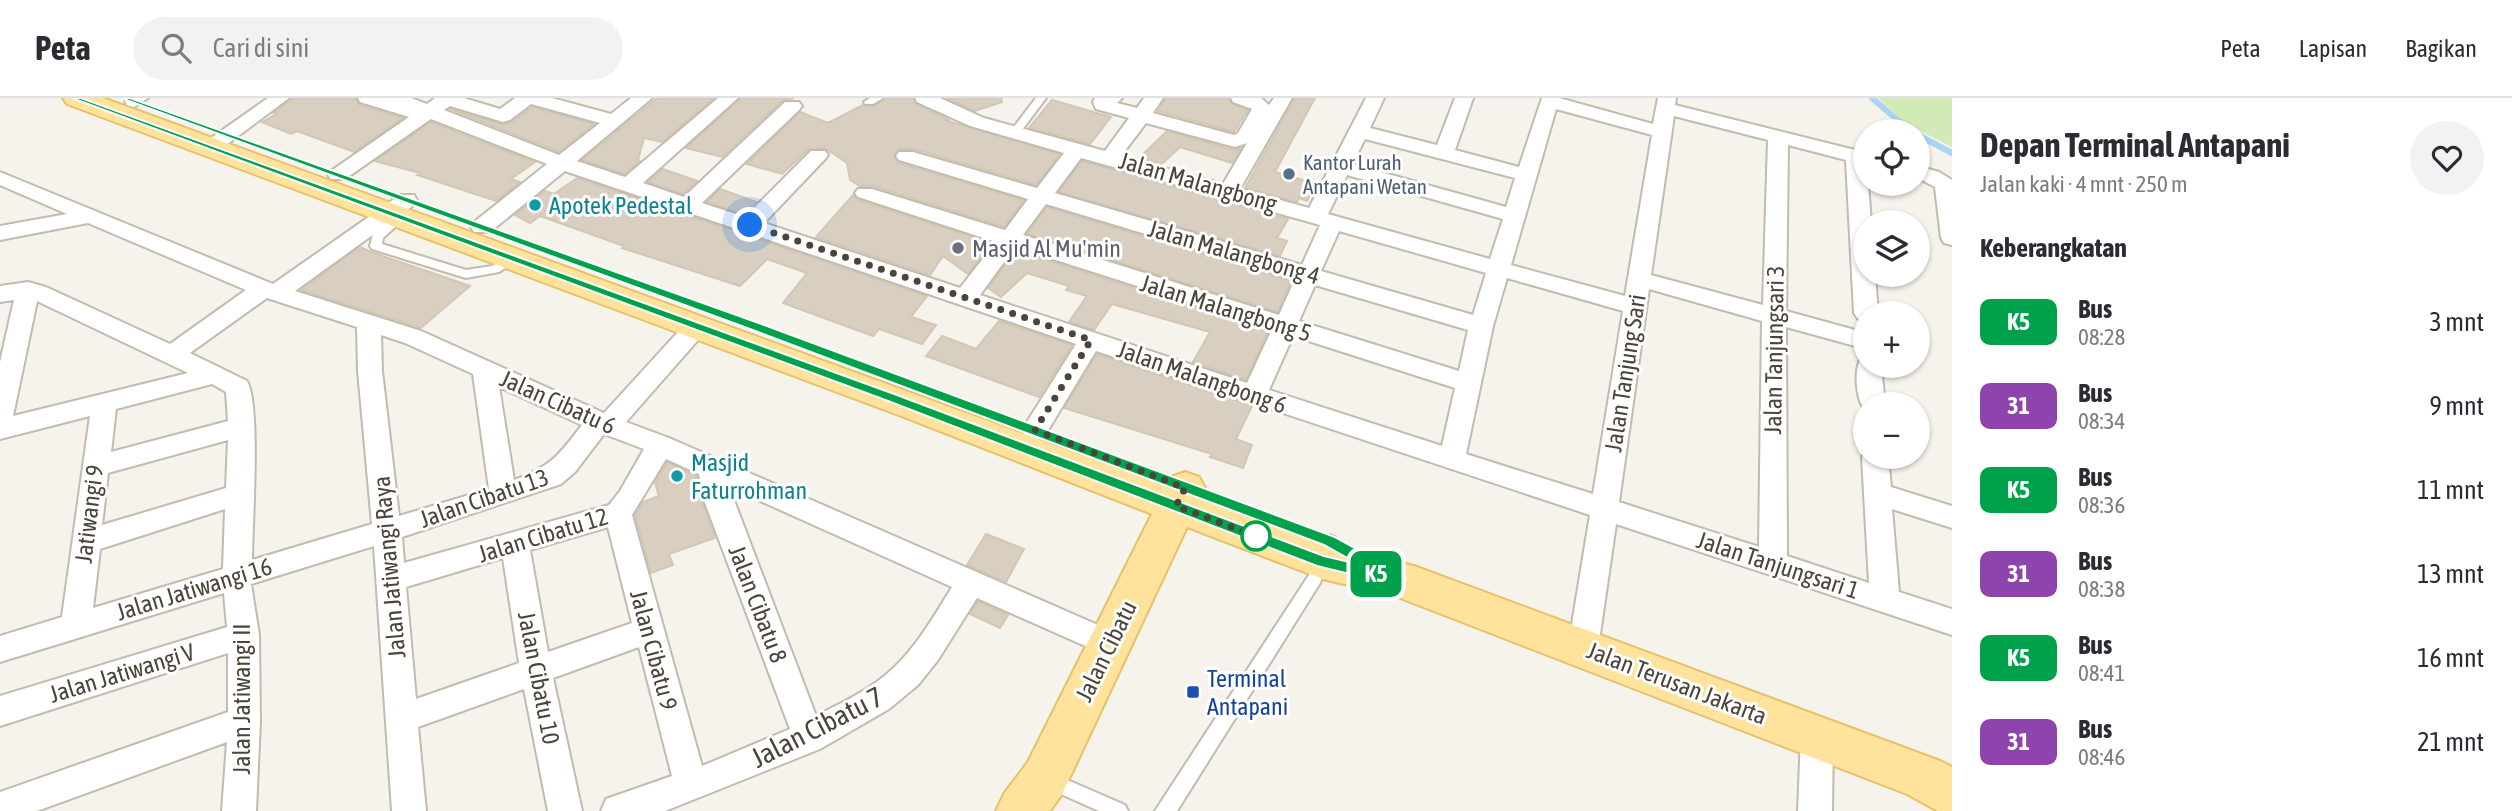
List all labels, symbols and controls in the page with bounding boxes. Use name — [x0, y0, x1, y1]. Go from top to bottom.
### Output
search box — [133, 17, 623, 80]
text: Peta — [35, 29, 91, 67]
icon: search — [157, 29, 195, 67]
text: Cari di sini — [213, 33, 309, 63]
text: Peta — [2220, 35, 2261, 62]
text: Lapisan — [2299, 35, 2367, 62]
text: Bagikan — [2405, 35, 2477, 62]
map controls — [1853, 119, 1930, 469]
button: locate — [1853, 119, 1930, 196]
button: heart — [2410, 121, 2484, 195]
text: Depan Terminal Antapani — [1980, 126, 2290, 164]
street label: Jalan Malangbong — [1116, 147, 1281, 218]
place label: Kantor Lurah Antapani Wetan — [1303, 150, 1427, 198]
marker: Kantor Lurah Antapani Wetan — [1281, 166, 1297, 182]
text: Jalan kaki · 4 mnt · 250 m — [1980, 171, 2188, 197]
place label: Apotek Pedestal — [549, 192, 693, 219]
marker: Apotek Pedestal — [527, 197, 543, 213]
your location — [732, 207, 767, 242]
button: layers — [1853, 210, 1930, 287]
street label: Jalan Malangbong 4 — [1145, 215, 1323, 289]
text: Keberangkatan — [1980, 233, 2127, 263]
place label: Masjid Al Mu'min — [972, 235, 1121, 262]
marker: Masjid Al Mu'min — [950, 240, 966, 256]
street label: Jalan Tanjungsari 3 — [1759, 265, 1789, 435]
street label: Jalan Malangbong 5 — [1137, 269, 1315, 347]
street label: Jalan Tanjung Sari — [1599, 292, 1651, 454]
text: Bus — [2078, 294, 2112, 324]
button: + — [1853, 301, 1930, 378]
text: 3 mnt — [2429, 307, 2484, 337]
text: K5 — [2007, 308, 2030, 335]
text: 08:28 — [2078, 324, 2125, 350]
street label: Jalan Malangbong 6 — [1114, 335, 1290, 419]
street label: Jalan Cibatu 6 — [496, 365, 620, 439]
text: Bus — [2078, 378, 2112, 408]
text: 9 mnt — [2429, 391, 2484, 421]
button: − — [1853, 392, 1930, 469]
text: 31 — [2007, 392, 2030, 419]
text: 08:34 — [2078, 408, 2125, 434]
place label: Masjid Faturrohman — [691, 449, 807, 504]
text: Bus — [2078, 462, 2112, 492]
street label: Jatiwangi 9 — [70, 463, 108, 565]
street label: Jalan Cibatu 13 — [416, 463, 552, 533]
marker: Masjid Faturrohman — [669, 468, 685, 484]
street label: Jalan Jatiwangi Raya — [368, 475, 410, 659]
text: 11 mnt — [2417, 475, 2484, 505]
text: K5 — [2007, 476, 2030, 503]
text: 08:36 — [2078, 492, 2125, 518]
street label: Jalan Cibatu 12 — [475, 502, 611, 568]
unlabelled marker — [1241, 521, 1271, 551]
street label: Jalan Tanjungsari 1 — [1694, 526, 1862, 604]
street label: Jalan Cibatu 8 — [723, 542, 793, 666]
text: Bus — [2078, 546, 2112, 576]
line badge: K5 — [1344, 551, 1408, 597]
street label: Jalan Jatiwangi 16 — [113, 553, 275, 625]
text: 13 mnt — [2417, 559, 2484, 589]
text: K5 — [1364, 560, 1388, 587]
text: 31 — [2007, 560, 2030, 587]
text: 08:38 — [2078, 576, 2125, 602]
street label: Jalan Cibatu 9 — [625, 587, 683, 713]
street label: Jalan Cibatu — [1070, 596, 1142, 706]
street label: Jalan Cibatu 10 — [513, 609, 565, 747]
street label: Jalan Jatiwangi II — [228, 624, 255, 774]
text: Bus — [2078, 630, 2112, 660]
street label: Jalan Terusan Jakarta — [1583, 636, 1771, 730]
street label: Jalan Jatiwangi V — [46, 638, 198, 708]
text: 16 mnt — [2417, 643, 2484, 673]
text: K5 — [2007, 644, 2030, 671]
text: 08:41 — [2078, 660, 2125, 686]
place label: Terminal Antapani — [1207, 665, 1288, 720]
street label: Jalan Cibatu 7 — [746, 680, 888, 774]
marker: Terminal Antapani — [1185, 684, 1201, 700]
text: Bus — [2078, 714, 2112, 744]
text: 21 mnt — [2417, 727, 2484, 757]
text: 31 — [2007, 728, 2030, 755]
text: 08:46 — [2078, 744, 2125, 770]

